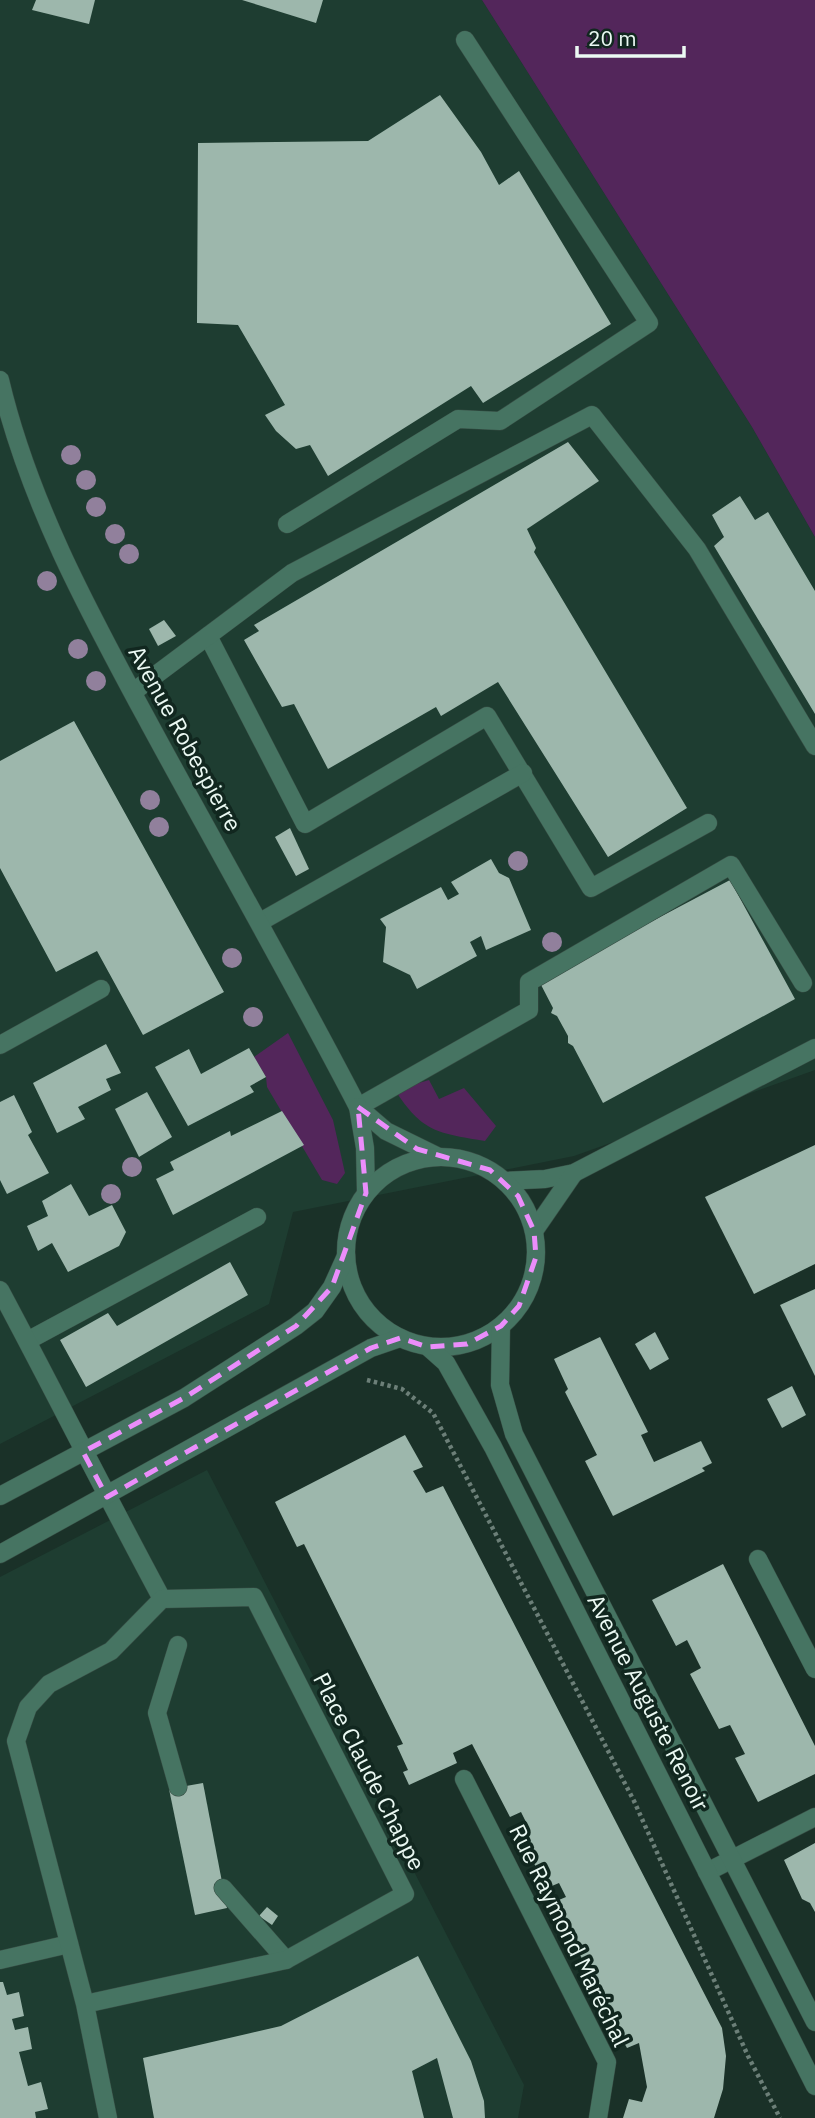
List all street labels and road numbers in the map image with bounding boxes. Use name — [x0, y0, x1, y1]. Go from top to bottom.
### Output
street label: Avenue Robespierre — [123, 640, 249, 836]
street label: Avenue Auguste Renoir — [581, 1589, 717, 1816]
street label: Place Claude Chappe — [307, 1667, 433, 1875]
street label: Rue Raymond Maréchal — [503, 1819, 637, 2051]

